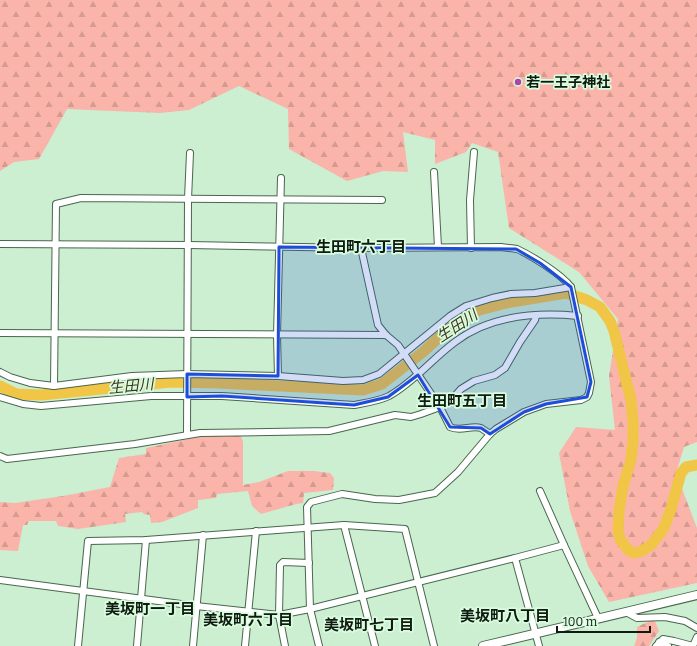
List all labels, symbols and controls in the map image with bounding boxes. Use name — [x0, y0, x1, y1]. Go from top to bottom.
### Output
place label: 若一王子神社 — [526, 74, 610, 91]
marker: 若一王子神社 — [513, 77, 523, 87]
district label: 生田町六丁目 — [316, 238, 406, 256]
water label: 生田川 — [433, 305, 482, 346]
water label: 生田川 — [108, 375, 156, 397]
district label: 生田町五丁目 — [417, 392, 507, 410]
district label: 美坂町一丁目 — [105, 600, 195, 618]
district label: 美坂町八丁目 — [460, 607, 550, 625]
scale bar — [557, 608, 650, 634]
district label: 美坂町六丁目 — [203, 611, 293, 629]
text: 100 m — [563, 615, 598, 629]
district label: 美坂町七丁目 — [324, 616, 414, 634]

